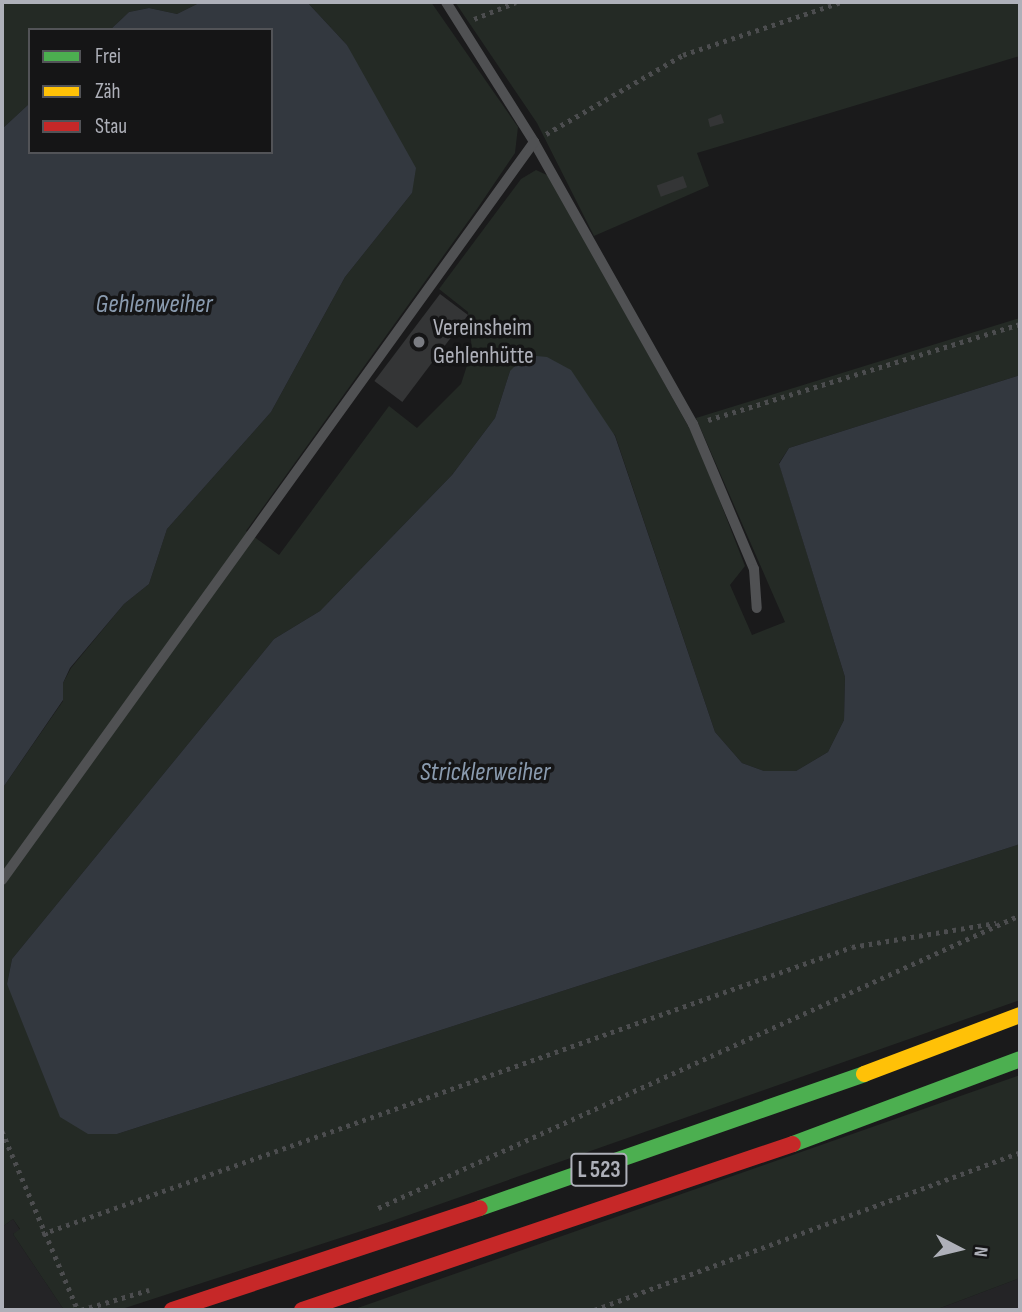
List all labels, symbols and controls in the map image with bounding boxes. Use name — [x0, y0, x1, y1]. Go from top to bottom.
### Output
legend — [28, 28, 273, 154]
text: Frei — [95, 44, 121, 69]
text: Zäh — [95, 79, 121, 104]
text: Stau — [95, 114, 127, 139]
water label: Gehlenweiher — [95, 289, 213, 321]
place label: Vereinsheim Gehlenhütte — [433, 314, 534, 370]
marker: Vereinsheim Gehlenhütte — [411, 334, 427, 350]
water label: Stricklerweiher — [420, 757, 550, 789]
road number: L 523 — [569, 1150, 629, 1190]
north arrow — [924, 1214, 994, 1284]
text: N — [968, 1245, 992, 1258]

